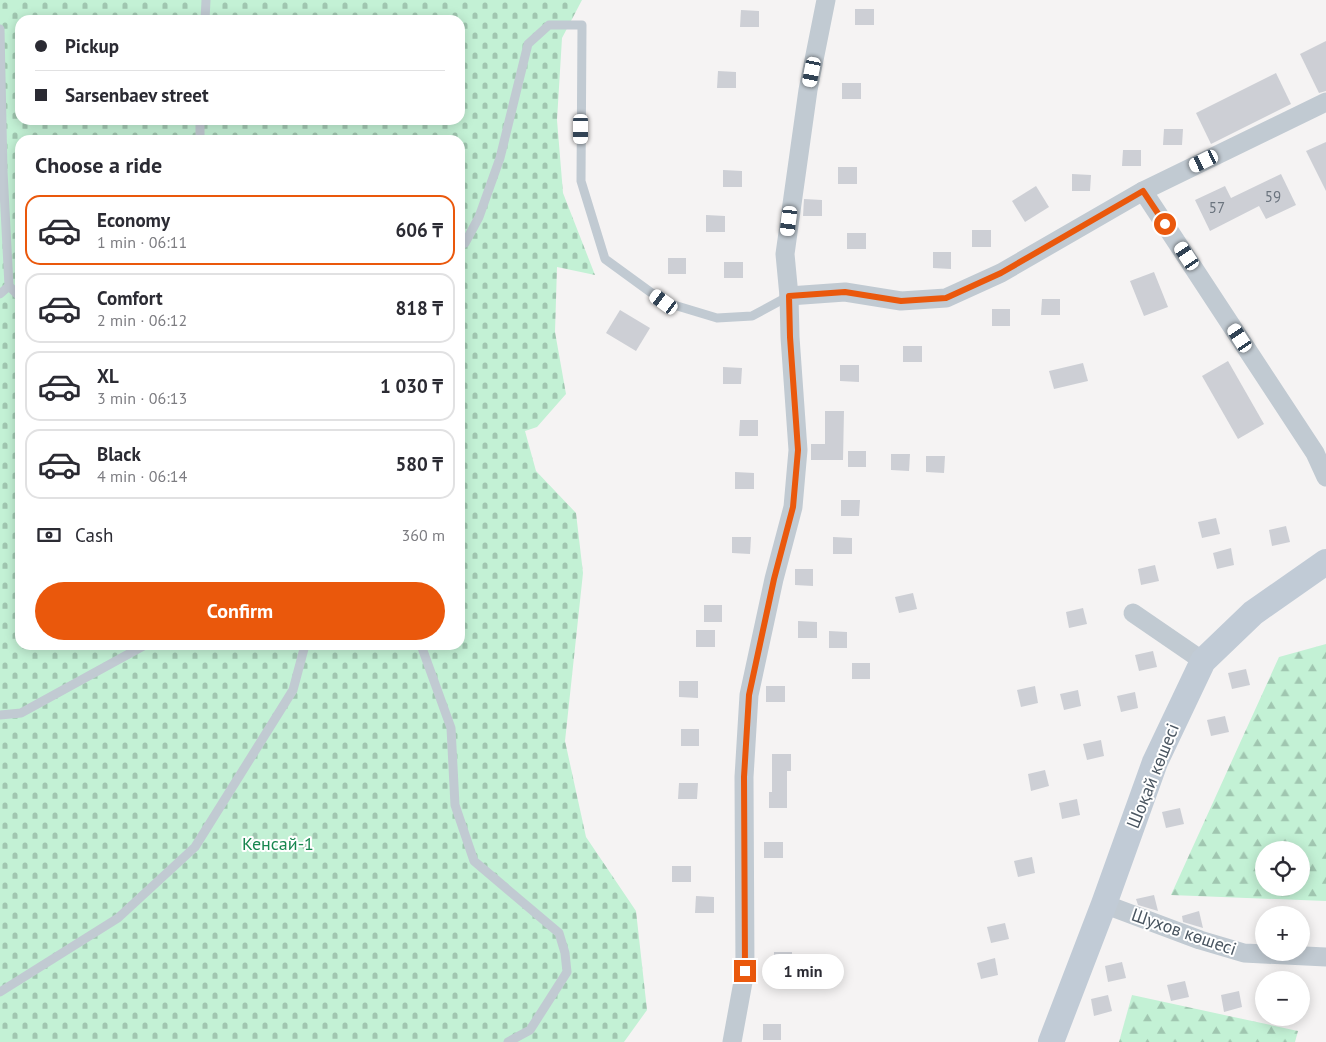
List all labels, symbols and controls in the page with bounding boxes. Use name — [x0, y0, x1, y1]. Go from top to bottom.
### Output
text: Pickup — [65, 34, 119, 58]
car — [801, 56, 822, 88]
text: Sarsenbaev street — [65, 83, 209, 107]
car — [573, 114, 588, 144]
car — [1187, 148, 1220, 174]
text: Choose a ride — [35, 151, 162, 179]
house number: 59 — [1265, 187, 1281, 206]
house number: 57 — [1209, 198, 1225, 217]
car — [779, 205, 798, 237]
icon: car — [37, 208, 82, 253]
text: Economy — [97, 208, 170, 232]
route start — [1154, 213, 1176, 235]
text: 606 ₸ — [395, 218, 443, 242]
text: 1 min · 06:11 — [97, 232, 187, 252]
car — [1172, 239, 1201, 273]
icon: car — [37, 286, 82, 331]
text: Comfort — [97, 286, 163, 310]
car — [647, 287, 680, 317]
text: 818 ₸ — [395, 296, 443, 320]
text: 2 min · 06:12 — [97, 310, 187, 330]
car — [1225, 321, 1254, 355]
icon: car — [37, 364, 82, 409]
text: XL — [97, 364, 119, 388]
text: 1 030 ₸ — [380, 374, 443, 398]
text: 3 min · 06:13 — [97, 388, 187, 408]
icon: car — [37, 442, 82, 487]
text: Black — [97, 442, 141, 466]
text: 580 ₸ — [395, 452, 443, 476]
text: 4 min · 06:14 — [97, 466, 187, 486]
icon: cash — [35, 521, 63, 549]
text: Cash — [75, 523, 113, 547]
text: 360 m — [402, 525, 445, 545]
button: Confirm — [35, 582, 445, 640]
street label: Шоқай көшесі — [1121, 720, 1184, 832]
park label: Кенсай-1 — [242, 832, 314, 855]
map controls — [1255, 841, 1310, 1026]
button: locate — [1255, 841, 1310, 896]
street label: Шухов көшесі — [1129, 903, 1240, 960]
button: + — [1255, 906, 1310, 961]
callout: 1 min — [762, 954, 845, 988]
route end — [734, 960, 756, 982]
text: 1 min — [783, 961, 823, 981]
button: − — [1255, 971, 1310, 1026]

